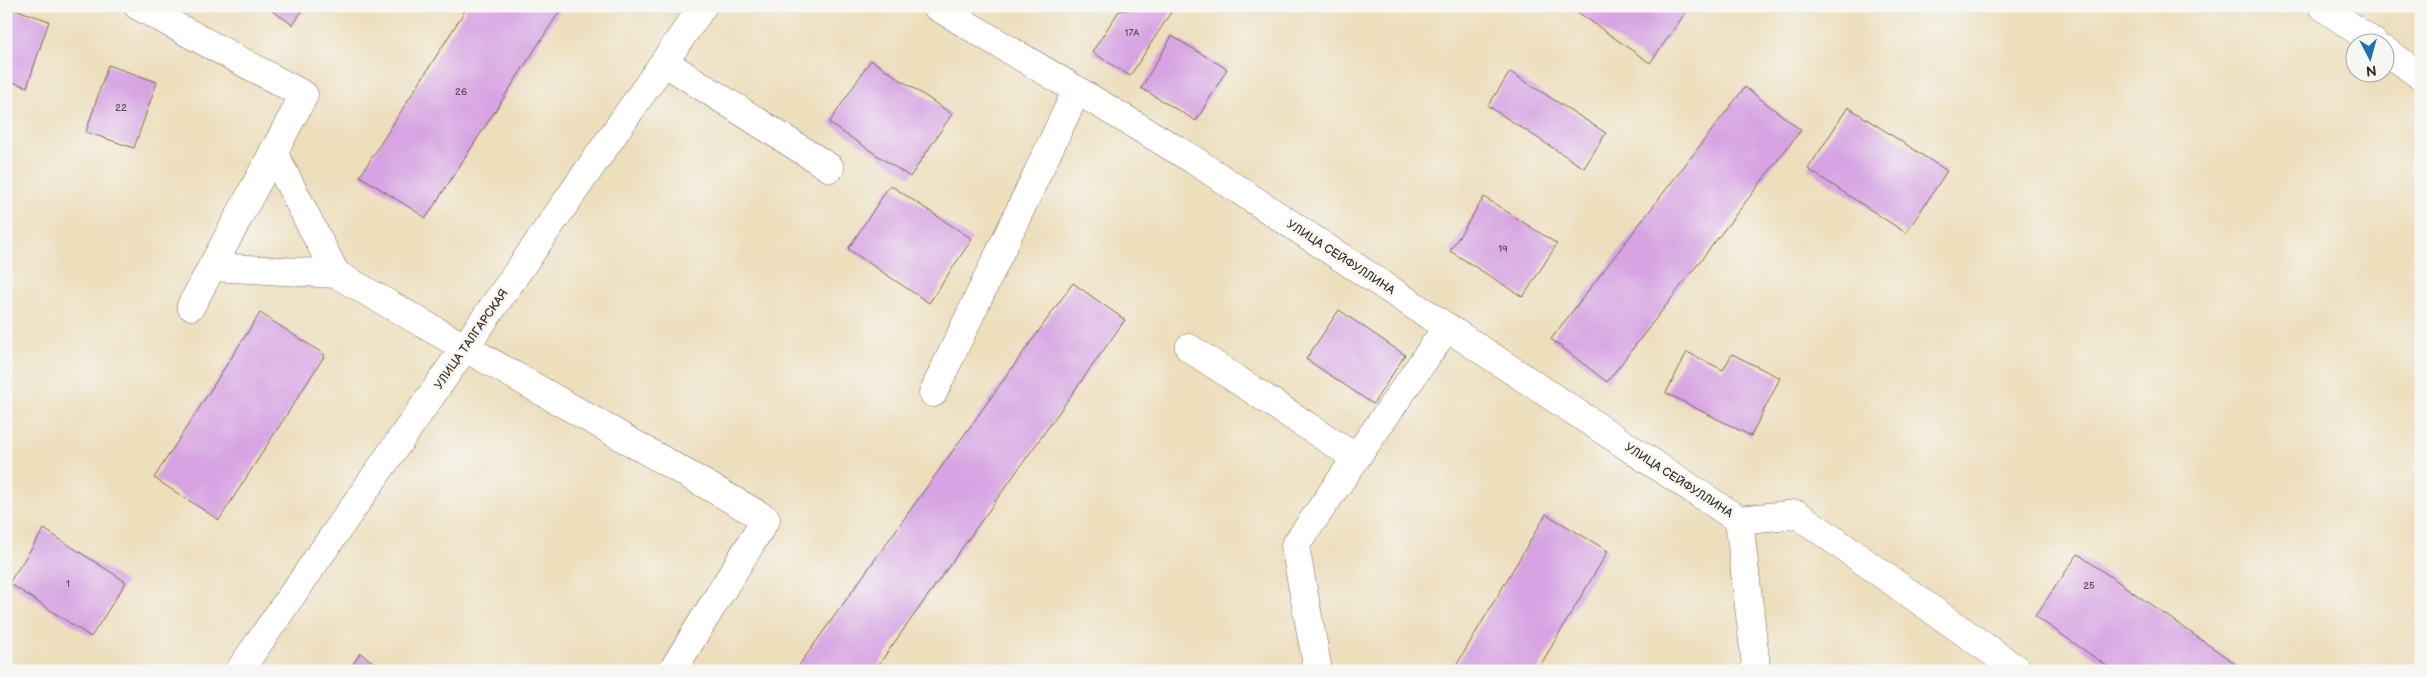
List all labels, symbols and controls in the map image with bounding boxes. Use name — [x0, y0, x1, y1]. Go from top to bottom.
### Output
house number: 17А — [1125, 27, 1140, 39]
north arrow — [2344, 32, 2394, 82]
text: N — [2365, 61, 2377, 79]
house number: 26 — [455, 86, 467, 98]
house number: 22 — [115, 102, 127, 114]
street label: УЛИЦА СЕЙФУЛЛИНА — [1284, 217, 1398, 298]
house number: 19 — [1498, 243, 1508, 255]
street label: УЛИЦА ТАЛГАРСКАЯ — [431, 286, 512, 392]
street label: УЛИЦА СЕЙФУЛЛИНА — [1622, 440, 1736, 521]
house number: 1 — [66, 578, 70, 590]
house number: 25 — [2083, 580, 2095, 592]

